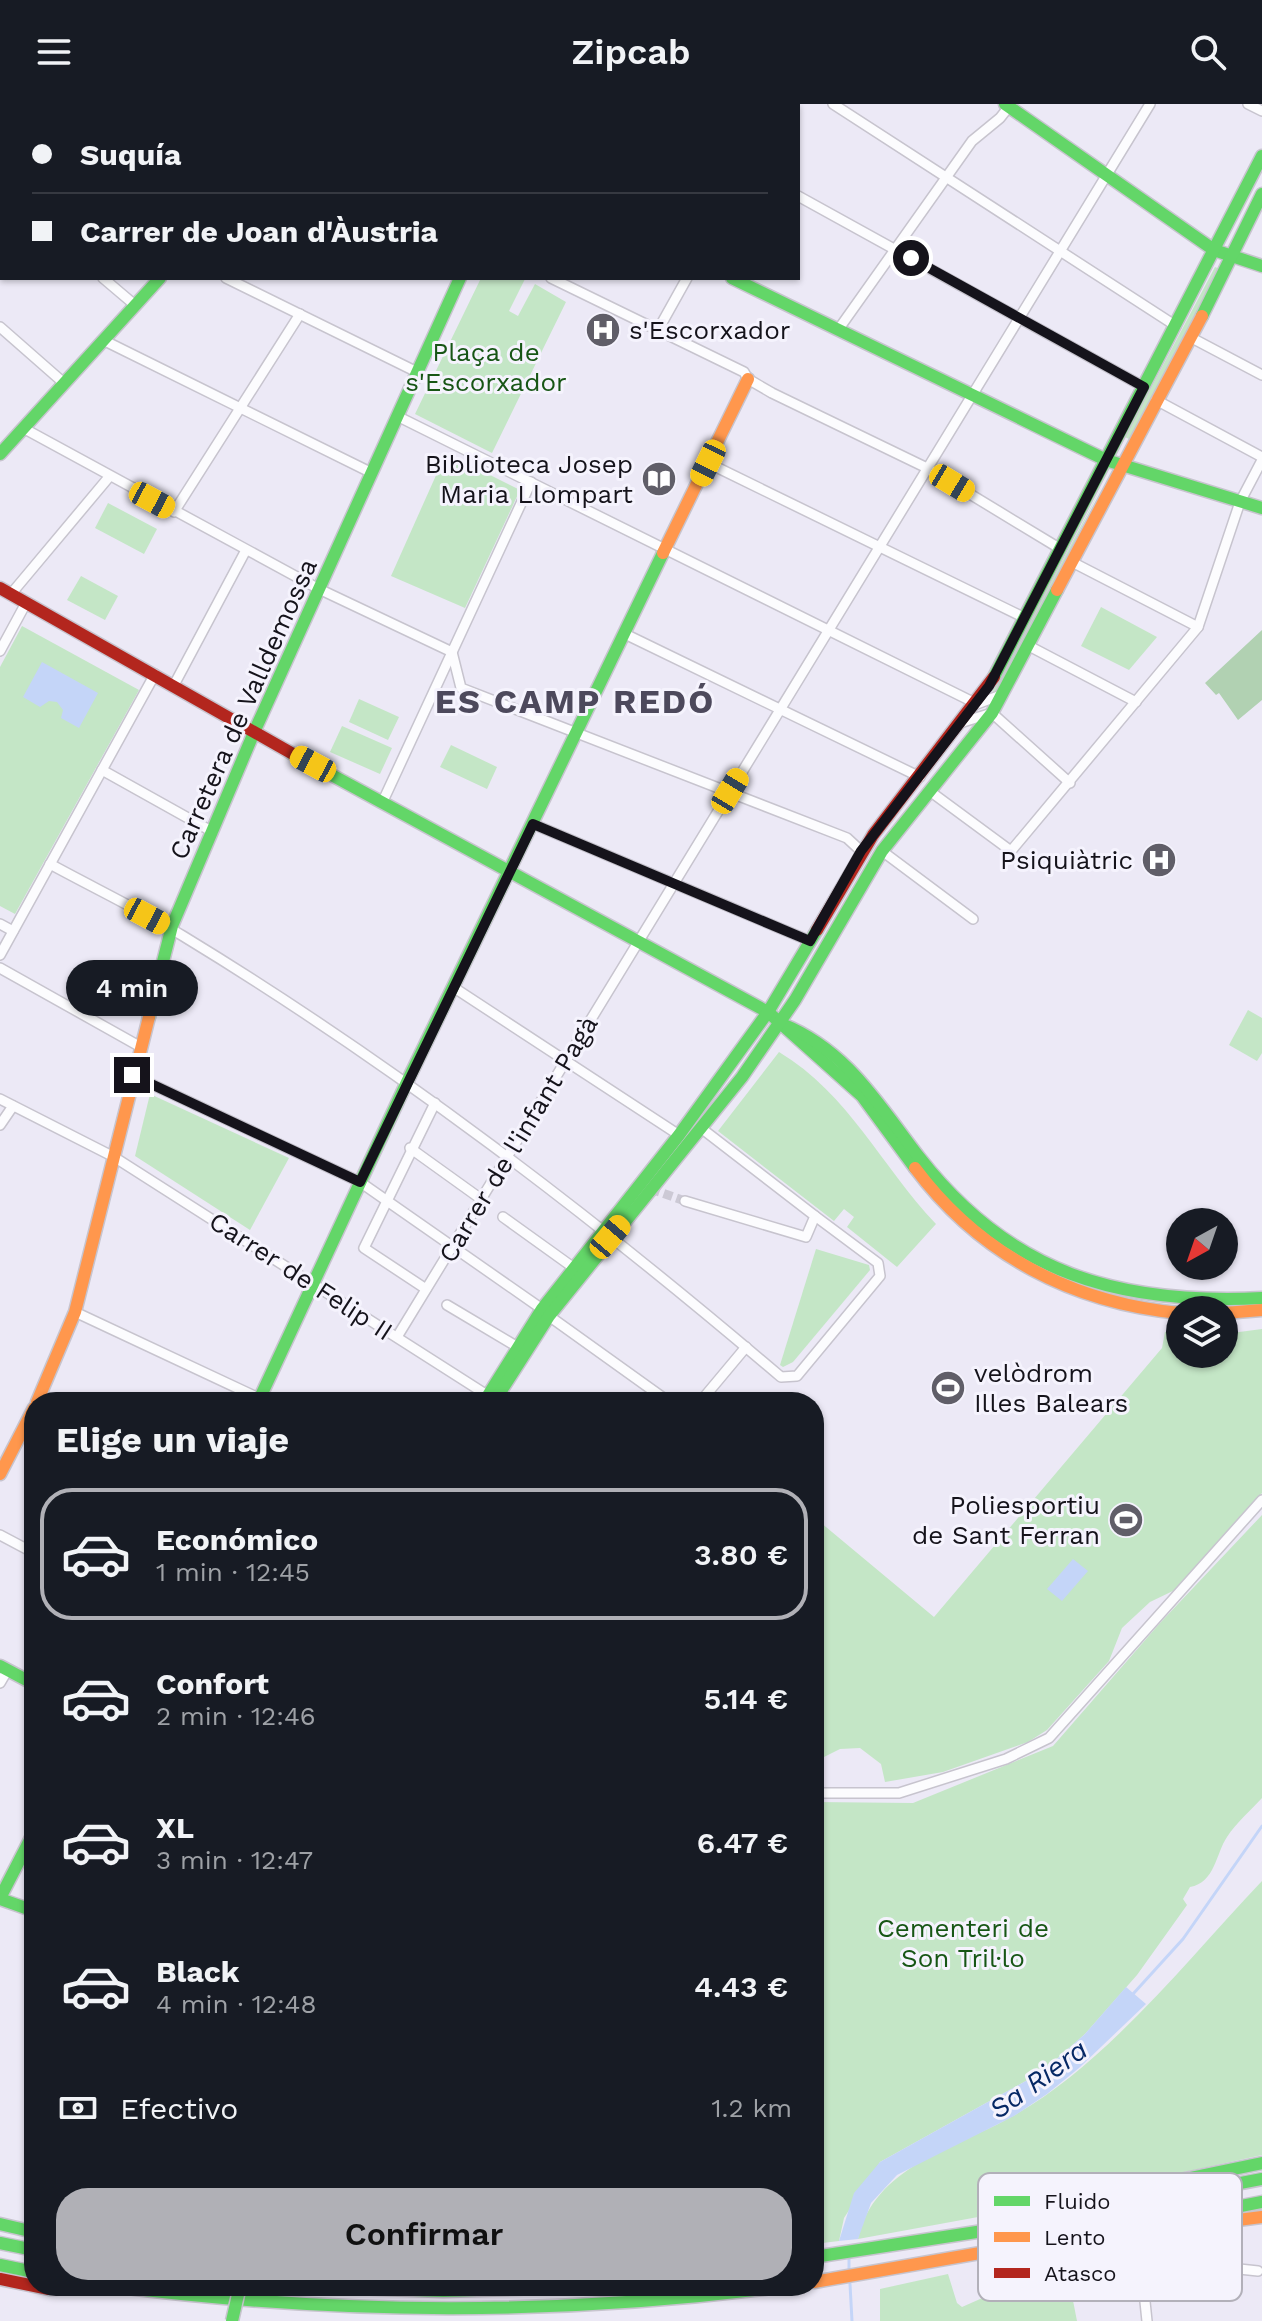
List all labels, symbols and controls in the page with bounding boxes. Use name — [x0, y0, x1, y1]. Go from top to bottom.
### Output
icon: menu — [32, 30, 76, 74]
icon: search — [1186, 30, 1230, 74]
text: Zipcab — [571, 31, 691, 73]
text: Suquía — [80, 137, 181, 172]
text: Carrer de Joan d'Àustria — [80, 214, 438, 249]
route start — [893, 240, 929, 276]
hospital icon: s'Escorxador — [584, 311, 622, 349]
place label: s'Escorxador — [629, 315, 790, 345]
park label: Plaça de s'Escorxador — [405, 337, 567, 397]
car — [687, 436, 729, 490]
place label: Biblioteca Josep Maria Llompart — [425, 449, 633, 509]
library icon: Biblioteca Josep Maria Llompart — [640, 460, 678, 498]
car — [925, 460, 979, 506]
car — [125, 478, 179, 522]
street label: Carretera de Valldemossa — [163, 554, 323, 864]
district label: ES CAMP REDÓ — [435, 681, 715, 721]
car — [286, 742, 340, 786]
car — [707, 764, 753, 818]
hospital icon: Psiquiàtric — [1140, 841, 1178, 879]
place label: Psiquiàtric — [1000, 845, 1133, 875]
car — [120, 894, 174, 938]
callout: 4 min — [66, 959, 198, 1015]
text: 4 min — [96, 973, 168, 1003]
street label: Carrer de l'infant Pagà — [432, 1010, 604, 1268]
route end — [114, 1057, 150, 1093]
street label: Carrer de Felip II — [204, 1206, 398, 1346]
north arrow — [1166, 1208, 1238, 1280]
map controls — [1166, 1208, 1238, 1368]
car — [585, 1211, 635, 1263]
button: layers — [1166, 1296, 1238, 1368]
place label: velòdrom Illes Balears — [974, 1358, 1128, 1418]
sports icon: velòdrom Illes Balears — [929, 1369, 967, 1407]
text: Elige un viaje — [56, 1419, 289, 1461]
place label: Poliesportiu de Sant Ferran — [912, 1490, 1100, 1550]
sports icon: Poliesportiu de Sant Ferran — [1107, 1501, 1145, 1539]
icon: car — [60, 1518, 132, 1590]
text: Económico — [156, 1522, 318, 1557]
text: 3.80 € — [694, 1537, 788, 1572]
text: 1 min · 12:45 — [156, 1557, 310, 1587]
icon: car — [60, 1662, 132, 1734]
text: Confort — [156, 1666, 269, 1701]
text: 5.14 € — [704, 1681, 788, 1716]
text: 2 min · 12:46 — [156, 1701, 316, 1731]
icon: car — [60, 1806, 132, 1878]
text: XL — [156, 1810, 194, 1845]
text: 6.47 € — [697, 1825, 788, 1860]
text: 3 min · 12:47 — [156, 1845, 313, 1875]
park label: Cementeri de Son Tril·lo — [877, 1913, 1049, 1973]
icon: car — [60, 1950, 132, 2022]
text: Black — [156, 1954, 240, 1989]
text: 4.43 € — [694, 1969, 788, 2004]
text: 4 min · 12:48 — [156, 1989, 317, 2019]
water label: Sa Riera — [983, 2033, 1094, 2126]
icon: cash — [56, 2086, 100, 2130]
text: Efectivo — [120, 2091, 238, 2126]
text: 1.2 km — [711, 2093, 792, 2123]
legend — [978, 2173, 1242, 2301]
button: Confirmar — [56, 2188, 792, 2280]
text: Fluido — [1044, 2189, 1111, 2214]
text: Lento — [1044, 2225, 1105, 2250]
text: Atasco — [1044, 2261, 1117, 2286]

